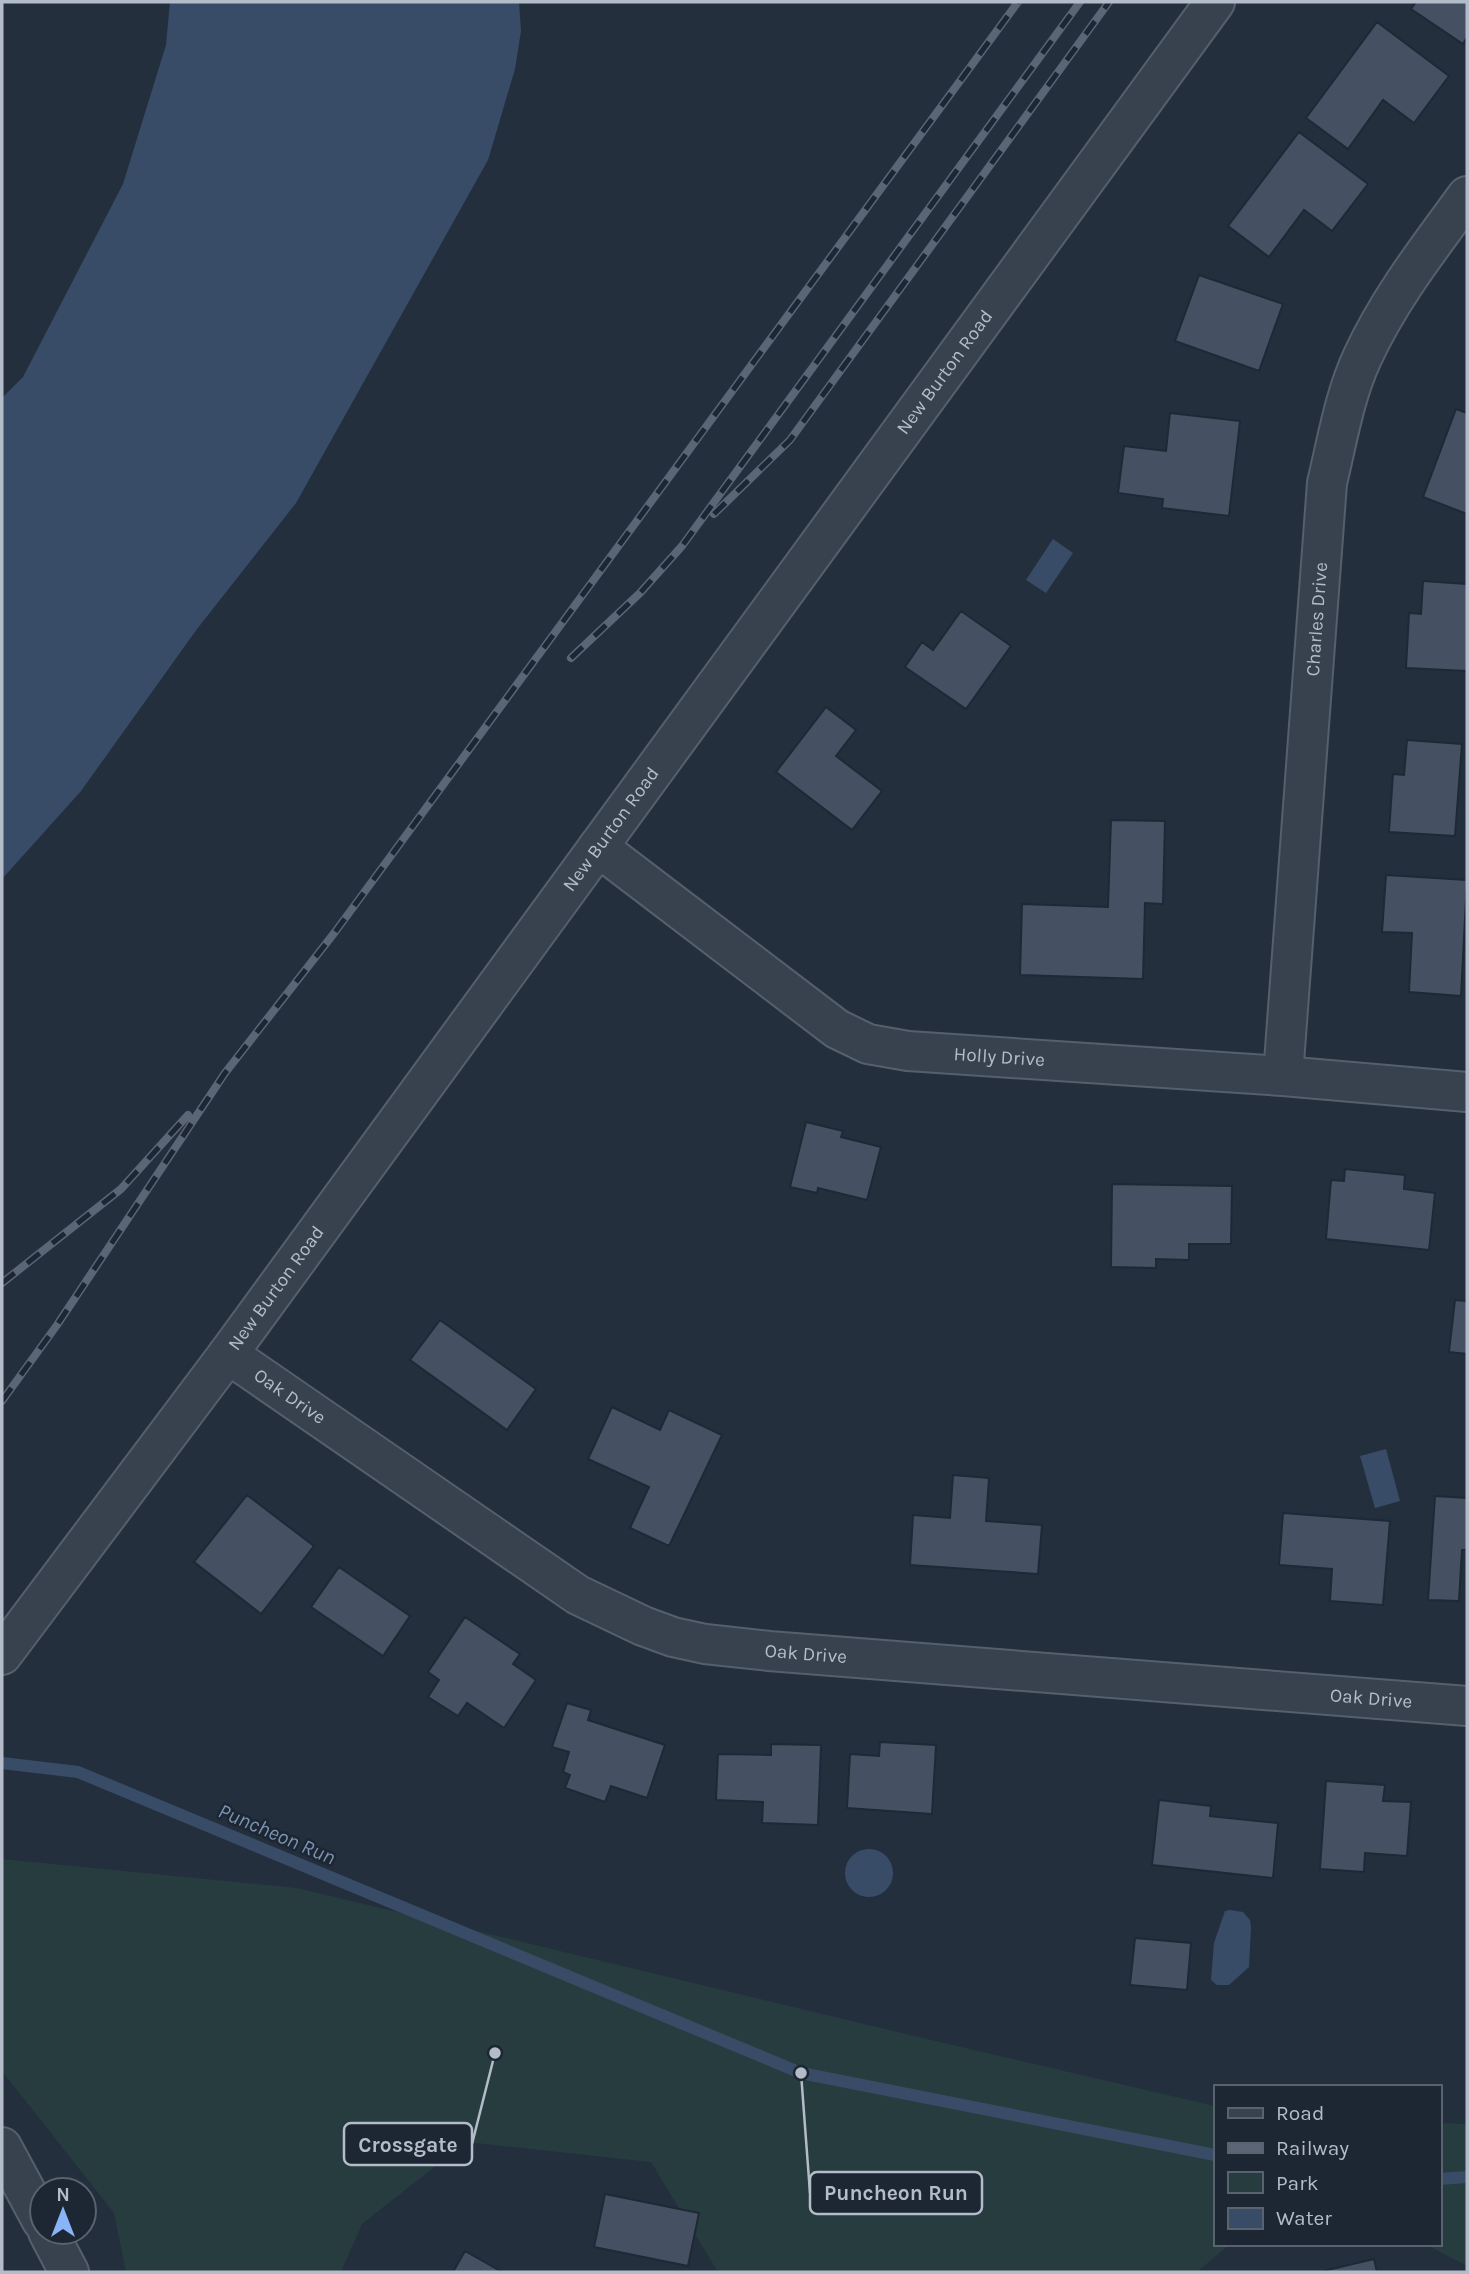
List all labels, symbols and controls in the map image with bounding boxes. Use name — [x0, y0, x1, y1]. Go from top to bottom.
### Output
street label: New Burton Road — [892, 306, 997, 439]
street label: Charles Drive — [1302, 561, 1332, 677]
street label: New Burton Road — [558, 763, 664, 896]
street label: Holly Drive — [953, 1043, 1046, 1071]
street label: New Burton Road — [223, 1222, 329, 1355]
street label: Oak Drive — [250, 1364, 330, 1429]
street label: Oak Drive — [764, 1640, 848, 1668]
street label: Oak Drive — [1329, 1684, 1413, 1713]
water label: Puncheon Run — [215, 1799, 339, 1869]
legend — [1214, 2085, 1441, 2246]
text: Road — [1276, 2101, 1324, 2125]
callout: Crossgate — [344, 2123, 472, 2165]
text: Crossgate — [358, 2133, 458, 2157]
text: Railway — [1276, 2136, 1349, 2160]
text: Park — [1276, 2171, 1319, 2195]
callout: Puncheon Run — [810, 2172, 982, 2214]
north arrow — [28, 2176, 98, 2246]
text: Puncheon Run — [824, 2181, 968, 2205]
text: N — [56, 2184, 70, 2206]
text: Water — [1276, 2206, 1332, 2230]

